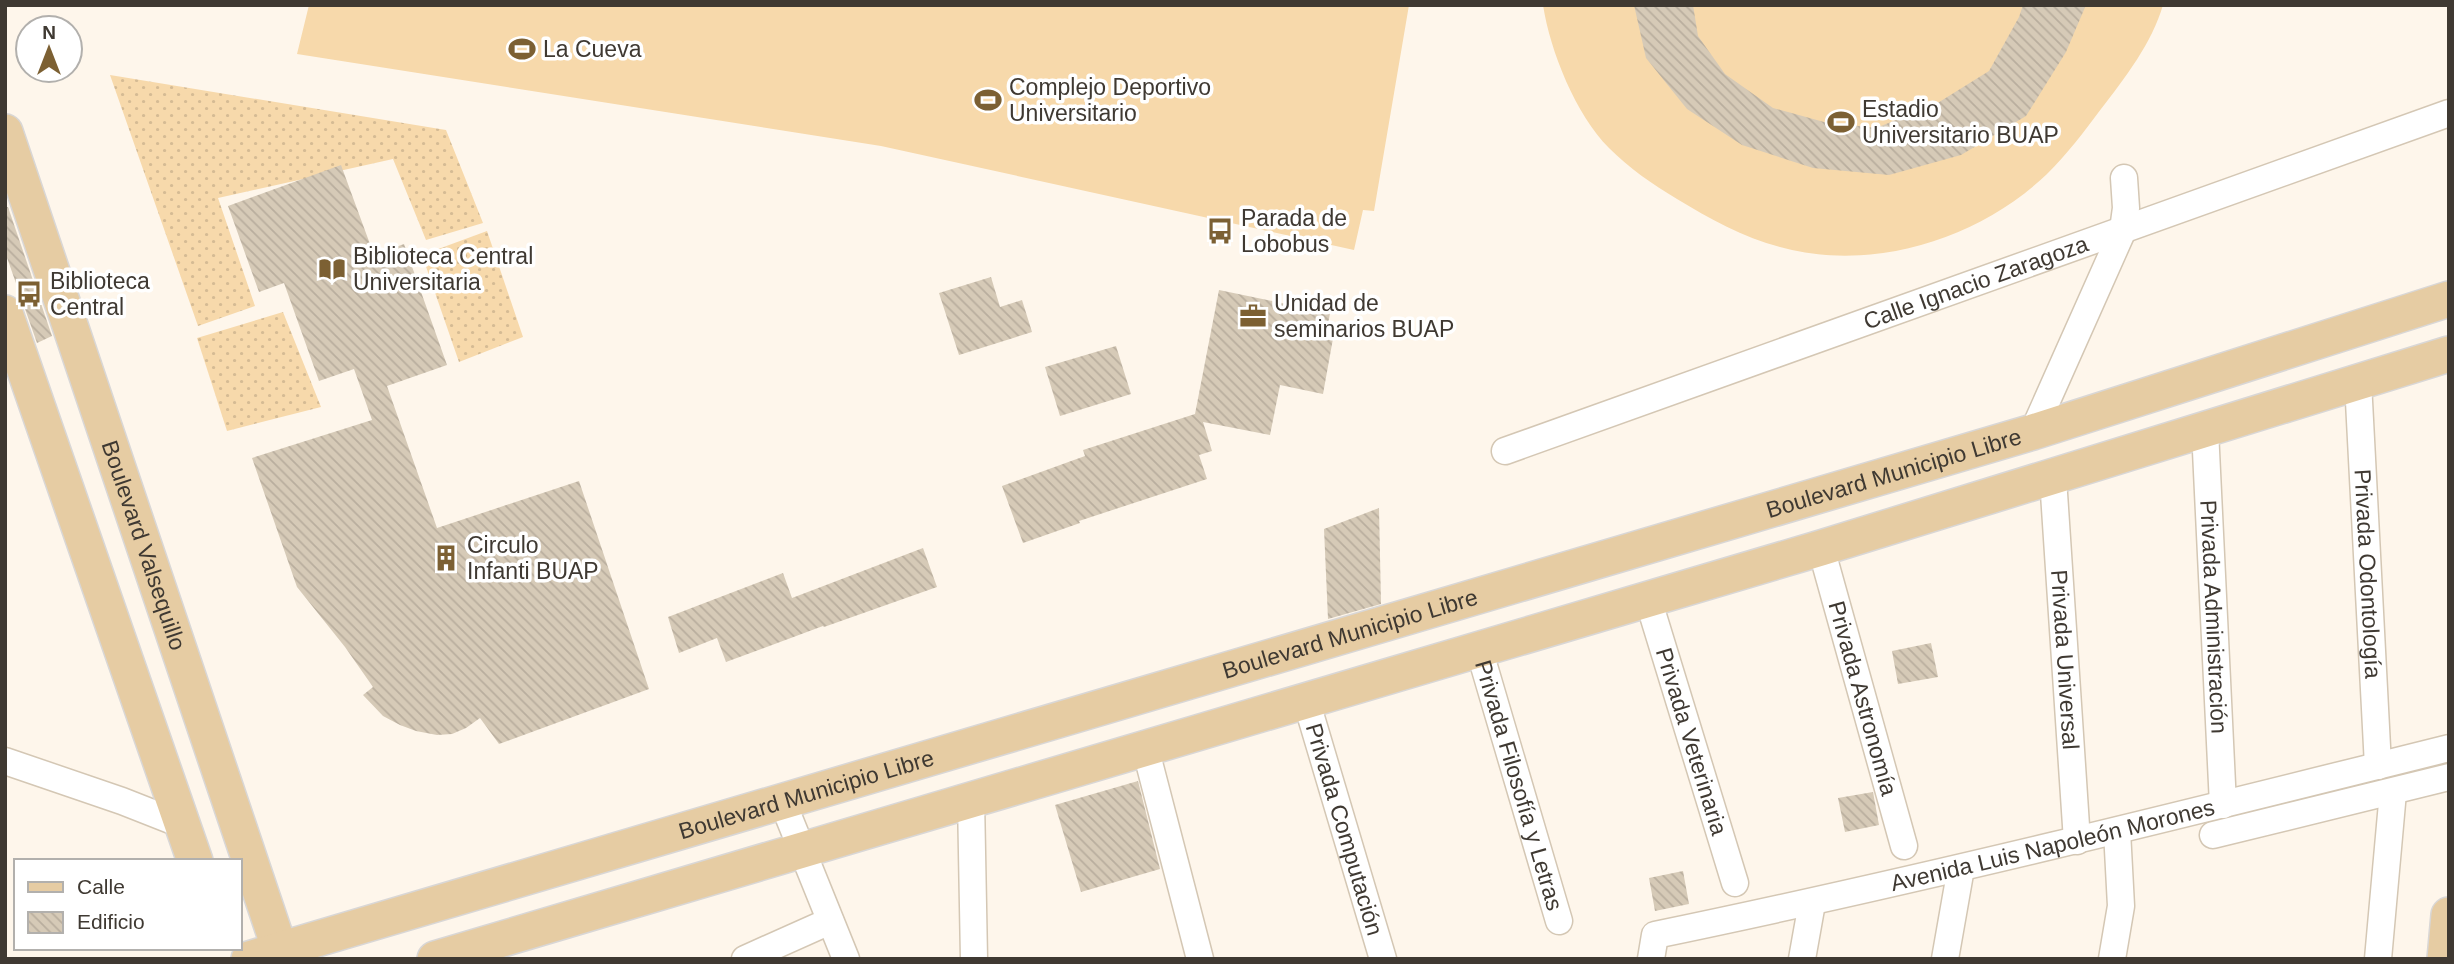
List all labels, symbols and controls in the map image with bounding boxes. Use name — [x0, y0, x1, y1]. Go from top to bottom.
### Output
north arrow — [14, 14, 84, 84]
text: N — [42, 22, 56, 43]
sports icon: La Cueva — [507, 34, 537, 64]
place label: La Cueva — [543, 36, 642, 62]
place label: Complejo Deportivo Universitario — [1009, 74, 1211, 126]
sports icon: Complejo Deportivo Universitario — [973, 85, 1003, 115]
place label: Estadio Universitario BUAP — [1862, 96, 2059, 148]
sports icon: Estadio Universitario BUAP — [1826, 107, 1856, 137]
place label: Parada de Lobobus — [1241, 205, 1347, 257]
bus stop icon: Parada de Lobobus — [1205, 216, 1235, 246]
street label: Calle Ignacio Zaragoza — [1860, 230, 2092, 335]
place label: Biblioteca Central Universitaria — [353, 243, 533, 295]
library icon: Biblioteca Central Universitaria — [317, 254, 347, 284]
place label: Biblioteca Central — [50, 268, 150, 320]
bus stop icon: Biblioteca Central — [14, 279, 44, 309]
place label: Unidad de seminarios BUAP — [1274, 290, 1454, 342]
office icon: Unidad de seminarios BUAP — [1238, 301, 1268, 331]
street label: Boulevard Municipio Libre — [1763, 423, 2024, 523]
street label: Boulevard Valsequillo — [97, 437, 191, 654]
street label: Privada Odontología — [2350, 468, 2386, 679]
street label: Privada Administración — [2195, 499, 2233, 734]
place label: Circulo Infanti BUAP — [467, 532, 599, 584]
building icon: Circulo Infanti BUAP — [431, 543, 461, 573]
street label: Privada Universal — [2046, 569, 2084, 750]
street label: Boulevard Municipio Libre — [1219, 584, 1481, 684]
street label: Privada Astronomía — [1823, 598, 1902, 799]
street label: Privada Veterinaria — [1651, 645, 1733, 838]
street label: Privada Filosofía y Letras — [1470, 657, 1568, 913]
street label: Privada Computación — [1301, 720, 1388, 939]
street label: Boulevard Municipio Libre — [676, 744, 937, 844]
street label: Avenida Luis Napoleón Morones — [1888, 794, 2217, 896]
legend — [14, 859, 242, 950]
text: Calle — [77, 875, 125, 898]
text: Edificio — [77, 910, 145, 933]

